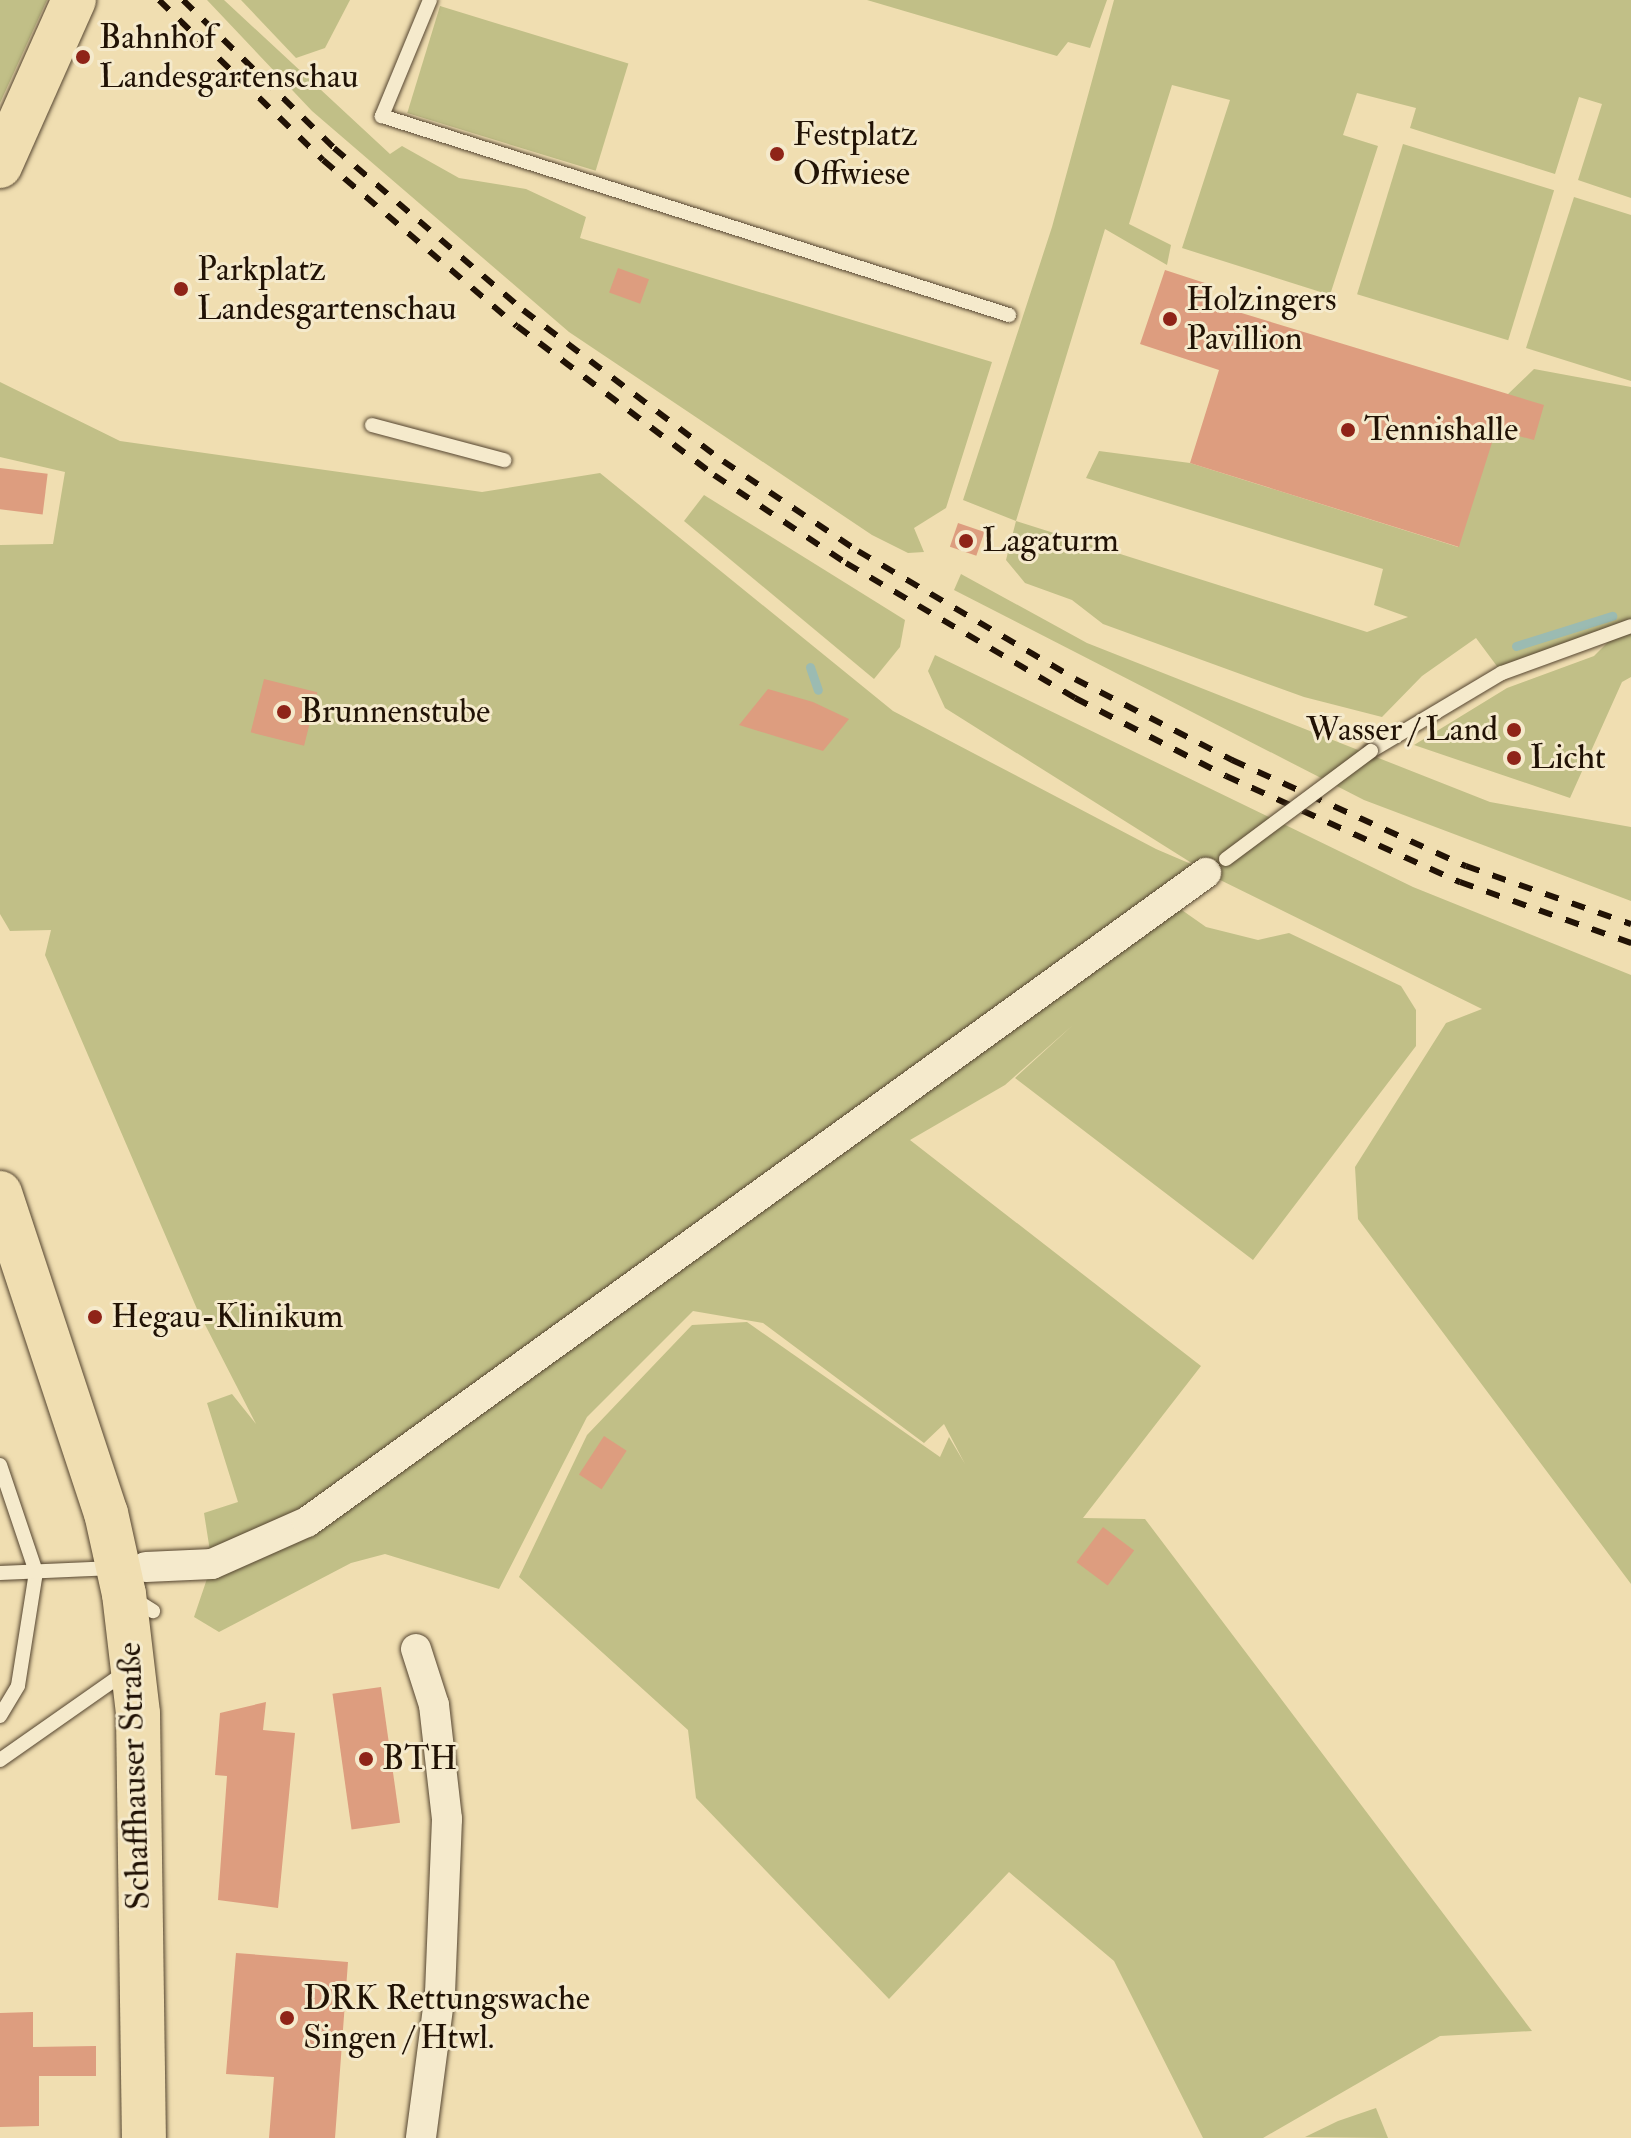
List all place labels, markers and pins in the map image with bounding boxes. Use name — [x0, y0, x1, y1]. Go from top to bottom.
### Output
place label: Bahnhof Landesgartenschau — [99, 17, 359, 96]
marker: Bahnhof Landesgartenschau — [74, 48, 92, 66]
place label: Festplatz Offwiese — [793, 114, 918, 194]
marker: Festplatz Offwiese — [768, 145, 786, 163]
place label: Parkplatz Landesgartenschau — [197, 249, 457, 328]
place label: Holzingers Pavillion — [1186, 279, 1337, 358]
marker: Parkplatz Landesgartenschau — [172, 280, 190, 298]
marker: Holzingers Pavillion — [1161, 310, 1179, 328]
place label: Tennishalle — [1364, 410, 1518, 450]
marker: Tennishalle — [1339, 421, 1357, 439]
place label: Lagaturm — [982, 521, 1119, 561]
marker: Lagaturm — [957, 532, 975, 550]
place label: Brunnenstube — [300, 692, 490, 732]
marker: Brunnenstube — [275, 703, 293, 721]
place label: Wasser / Land — [1306, 710, 1498, 750]
marker: Wasser / Land — [1505, 721, 1523, 739]
place label: Licht — [1530, 738, 1606, 778]
marker: Licht — [1505, 749, 1523, 767]
place label: Hegau-Klinikum — [111, 1297, 343, 1337]
marker: Hegau-Klinikum — [86, 1308, 104, 1326]
place label: BTH — [382, 1739, 457, 1779]
marker: BTH — [357, 1750, 375, 1768]
place label: DRK Rettungswache Singen / Htwl. — [303, 1978, 590, 2058]
marker: DRK Rettungswache Singen / Htwl. — [278, 2009, 296, 2027]

